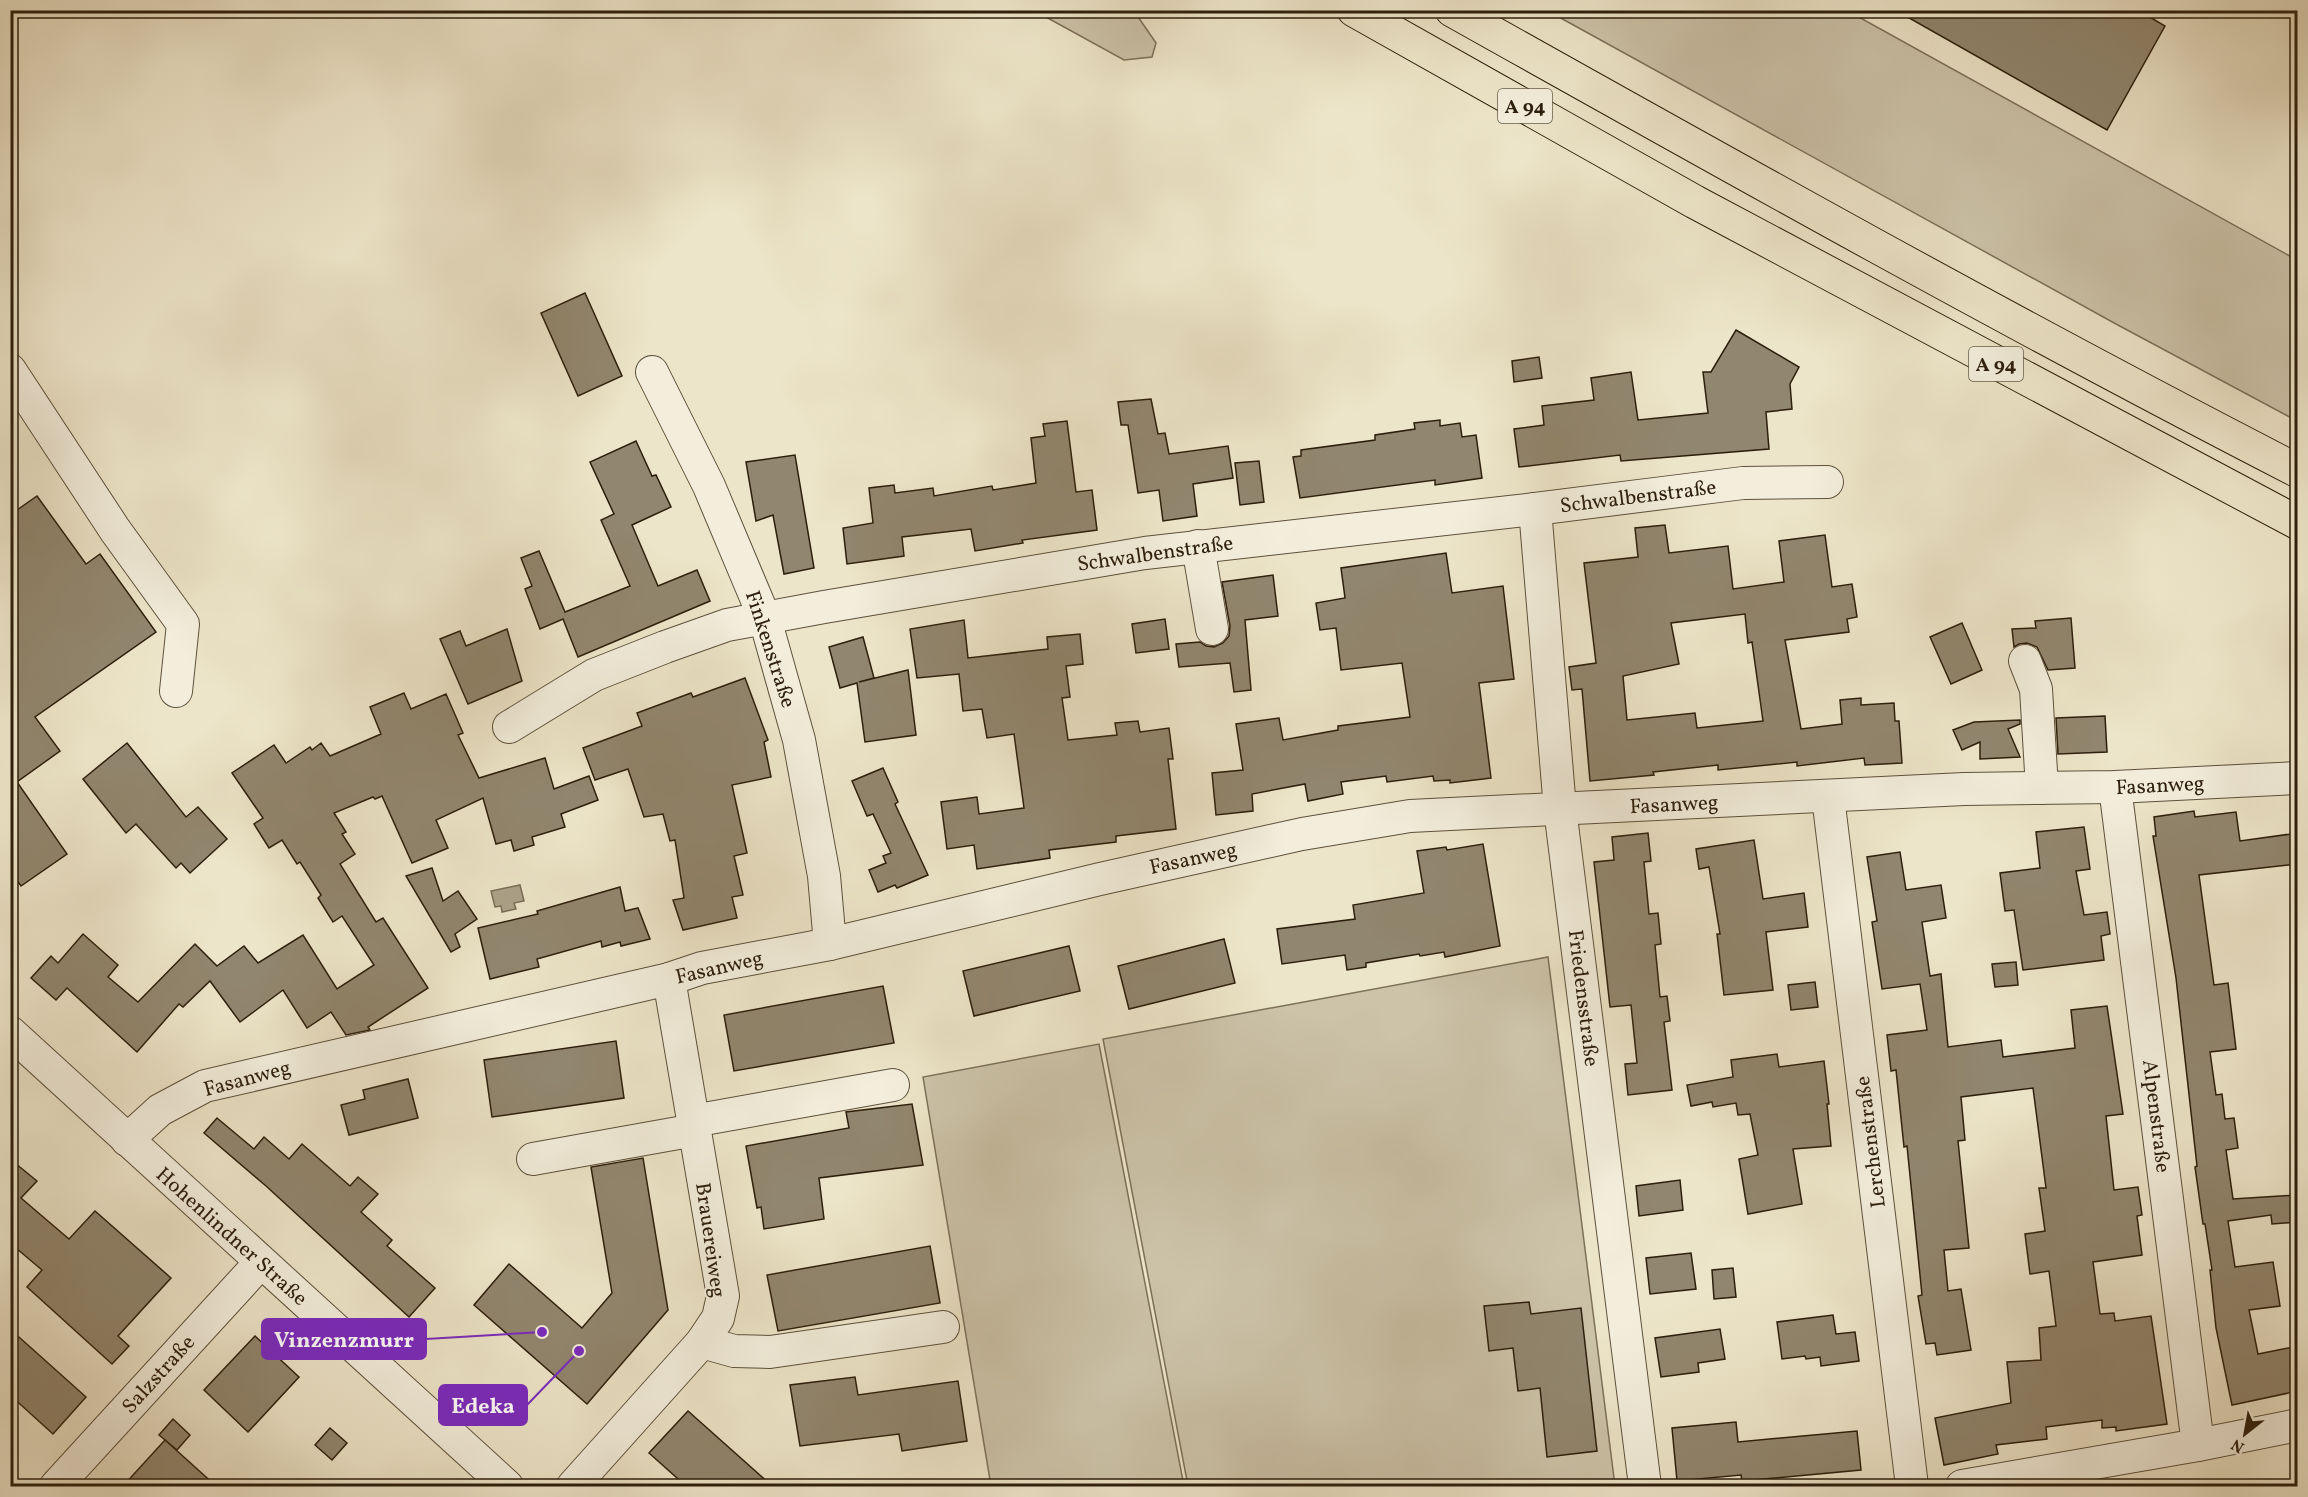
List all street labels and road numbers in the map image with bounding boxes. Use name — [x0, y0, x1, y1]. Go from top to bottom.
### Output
road number: A 94 — [1498, 89, 1552, 123]
road number: A 94 — [1969, 347, 2023, 381]
street label: Schwalbenstraße — [1558, 474, 1718, 521]
street label: Schwalbenstraße — [1075, 529, 1235, 580]
street label: Finkenstraße — [737, 587, 802, 712]
street label: Fasanweg — [2115, 770, 2205, 803]
street label: Fasanweg — [1629, 789, 1719, 822]
street label: Fasanweg — [1147, 836, 1240, 883]
street label: Friedensstraße — [1560, 928, 1605, 1068]
street label: Fasanweg — [673, 944, 766, 993]
street label: Fasanweg — [201, 1054, 294, 1105]
street label: Alpenstraße — [2134, 1058, 2177, 1174]
street label: Lerchenstraße — [1849, 1074, 1894, 1209]
street label: Hohenlindner Straße — [149, 1161, 313, 1313]
street label: Brauereiweg — [687, 1181, 732, 1300]
street label: Salzstraße — [116, 1329, 202, 1421]

